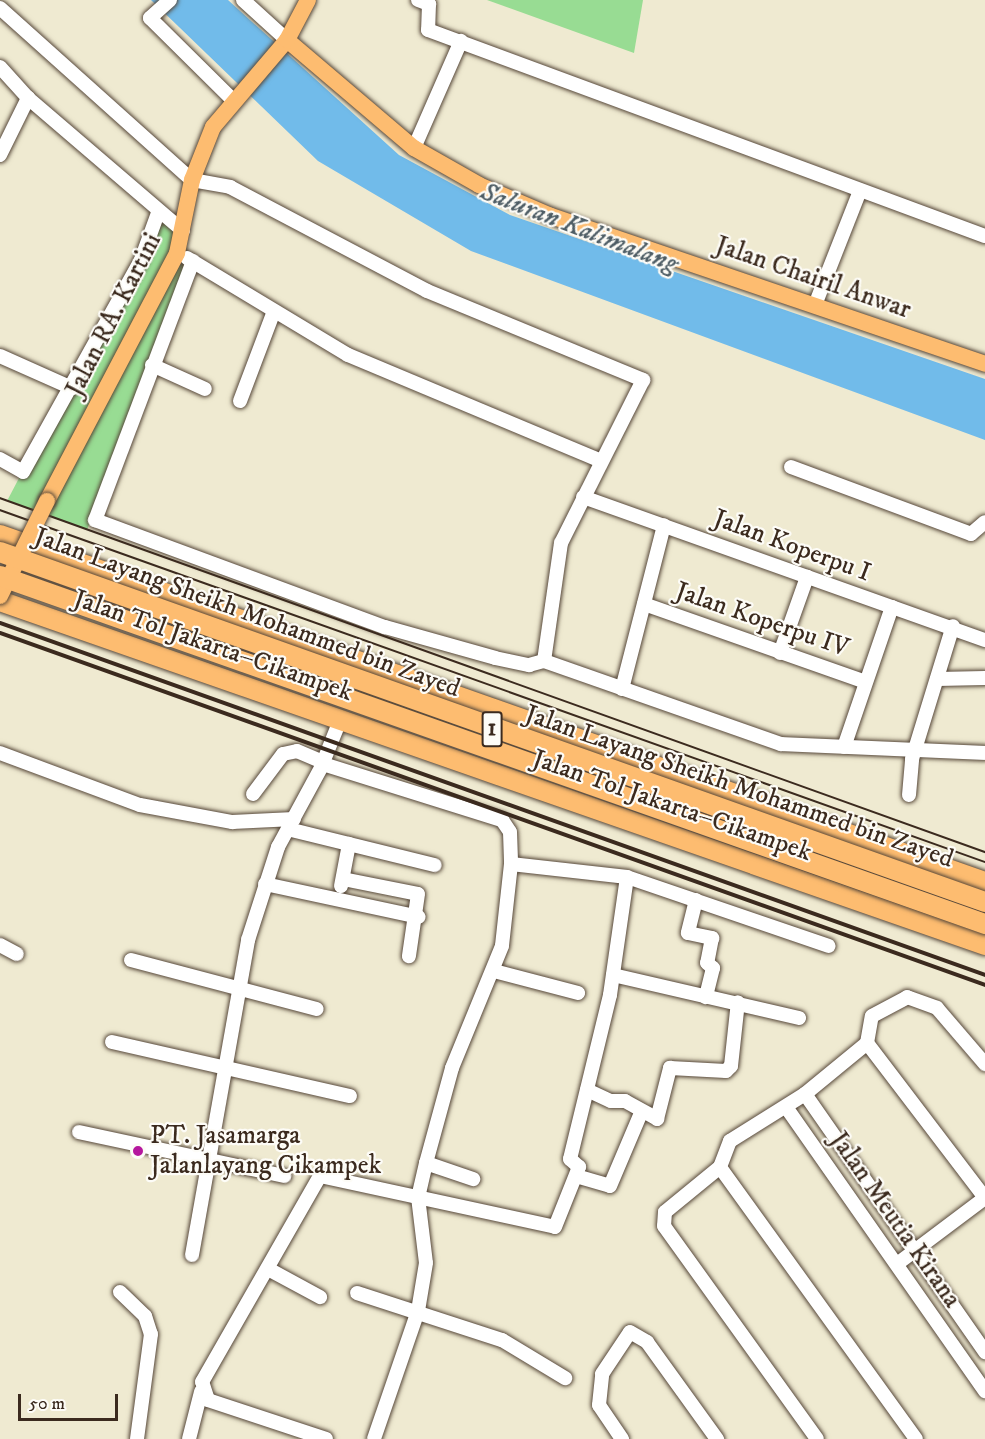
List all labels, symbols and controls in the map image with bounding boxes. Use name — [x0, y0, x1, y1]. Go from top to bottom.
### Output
water label: Saluran Kalimalang — [476, 175, 682, 281]
street label: Jalan RA. Kartini — [59, 228, 169, 402]
street label: Jalan Chairil Anwar — [711, 230, 915, 326]
street label: Jalan Koperpu I — [709, 503, 875, 589]
street label: Jalan Layang Sheikh Mohammed bin Zayed — [30, 521, 464, 705]
street label: Jalan Koperpu IV — [671, 576, 853, 664]
street label: Jalan Tol Jakarta–Cikampek — [69, 583, 357, 709]
street label: Jalan Layang Sheikh Mohammed bin Zayed — [521, 699, 957, 875]
road number: 1 — [482, 708, 502, 750]
street label: Jalan Tol Jakarta–Cikampek — [528, 743, 816, 869]
place label: PT. Jasamarga Jalanlayang Cikampek — [150, 1120, 381, 1182]
street label: Jalan Meutia Kirana — [823, 1126, 967, 1314]
marker: PT. Jasamarga Jalanlayang Cikampek — [131, 1144, 145, 1158]
scale bar — [21, 1382, 122, 1420]
text: 50 m — [29, 1393, 65, 1415]

